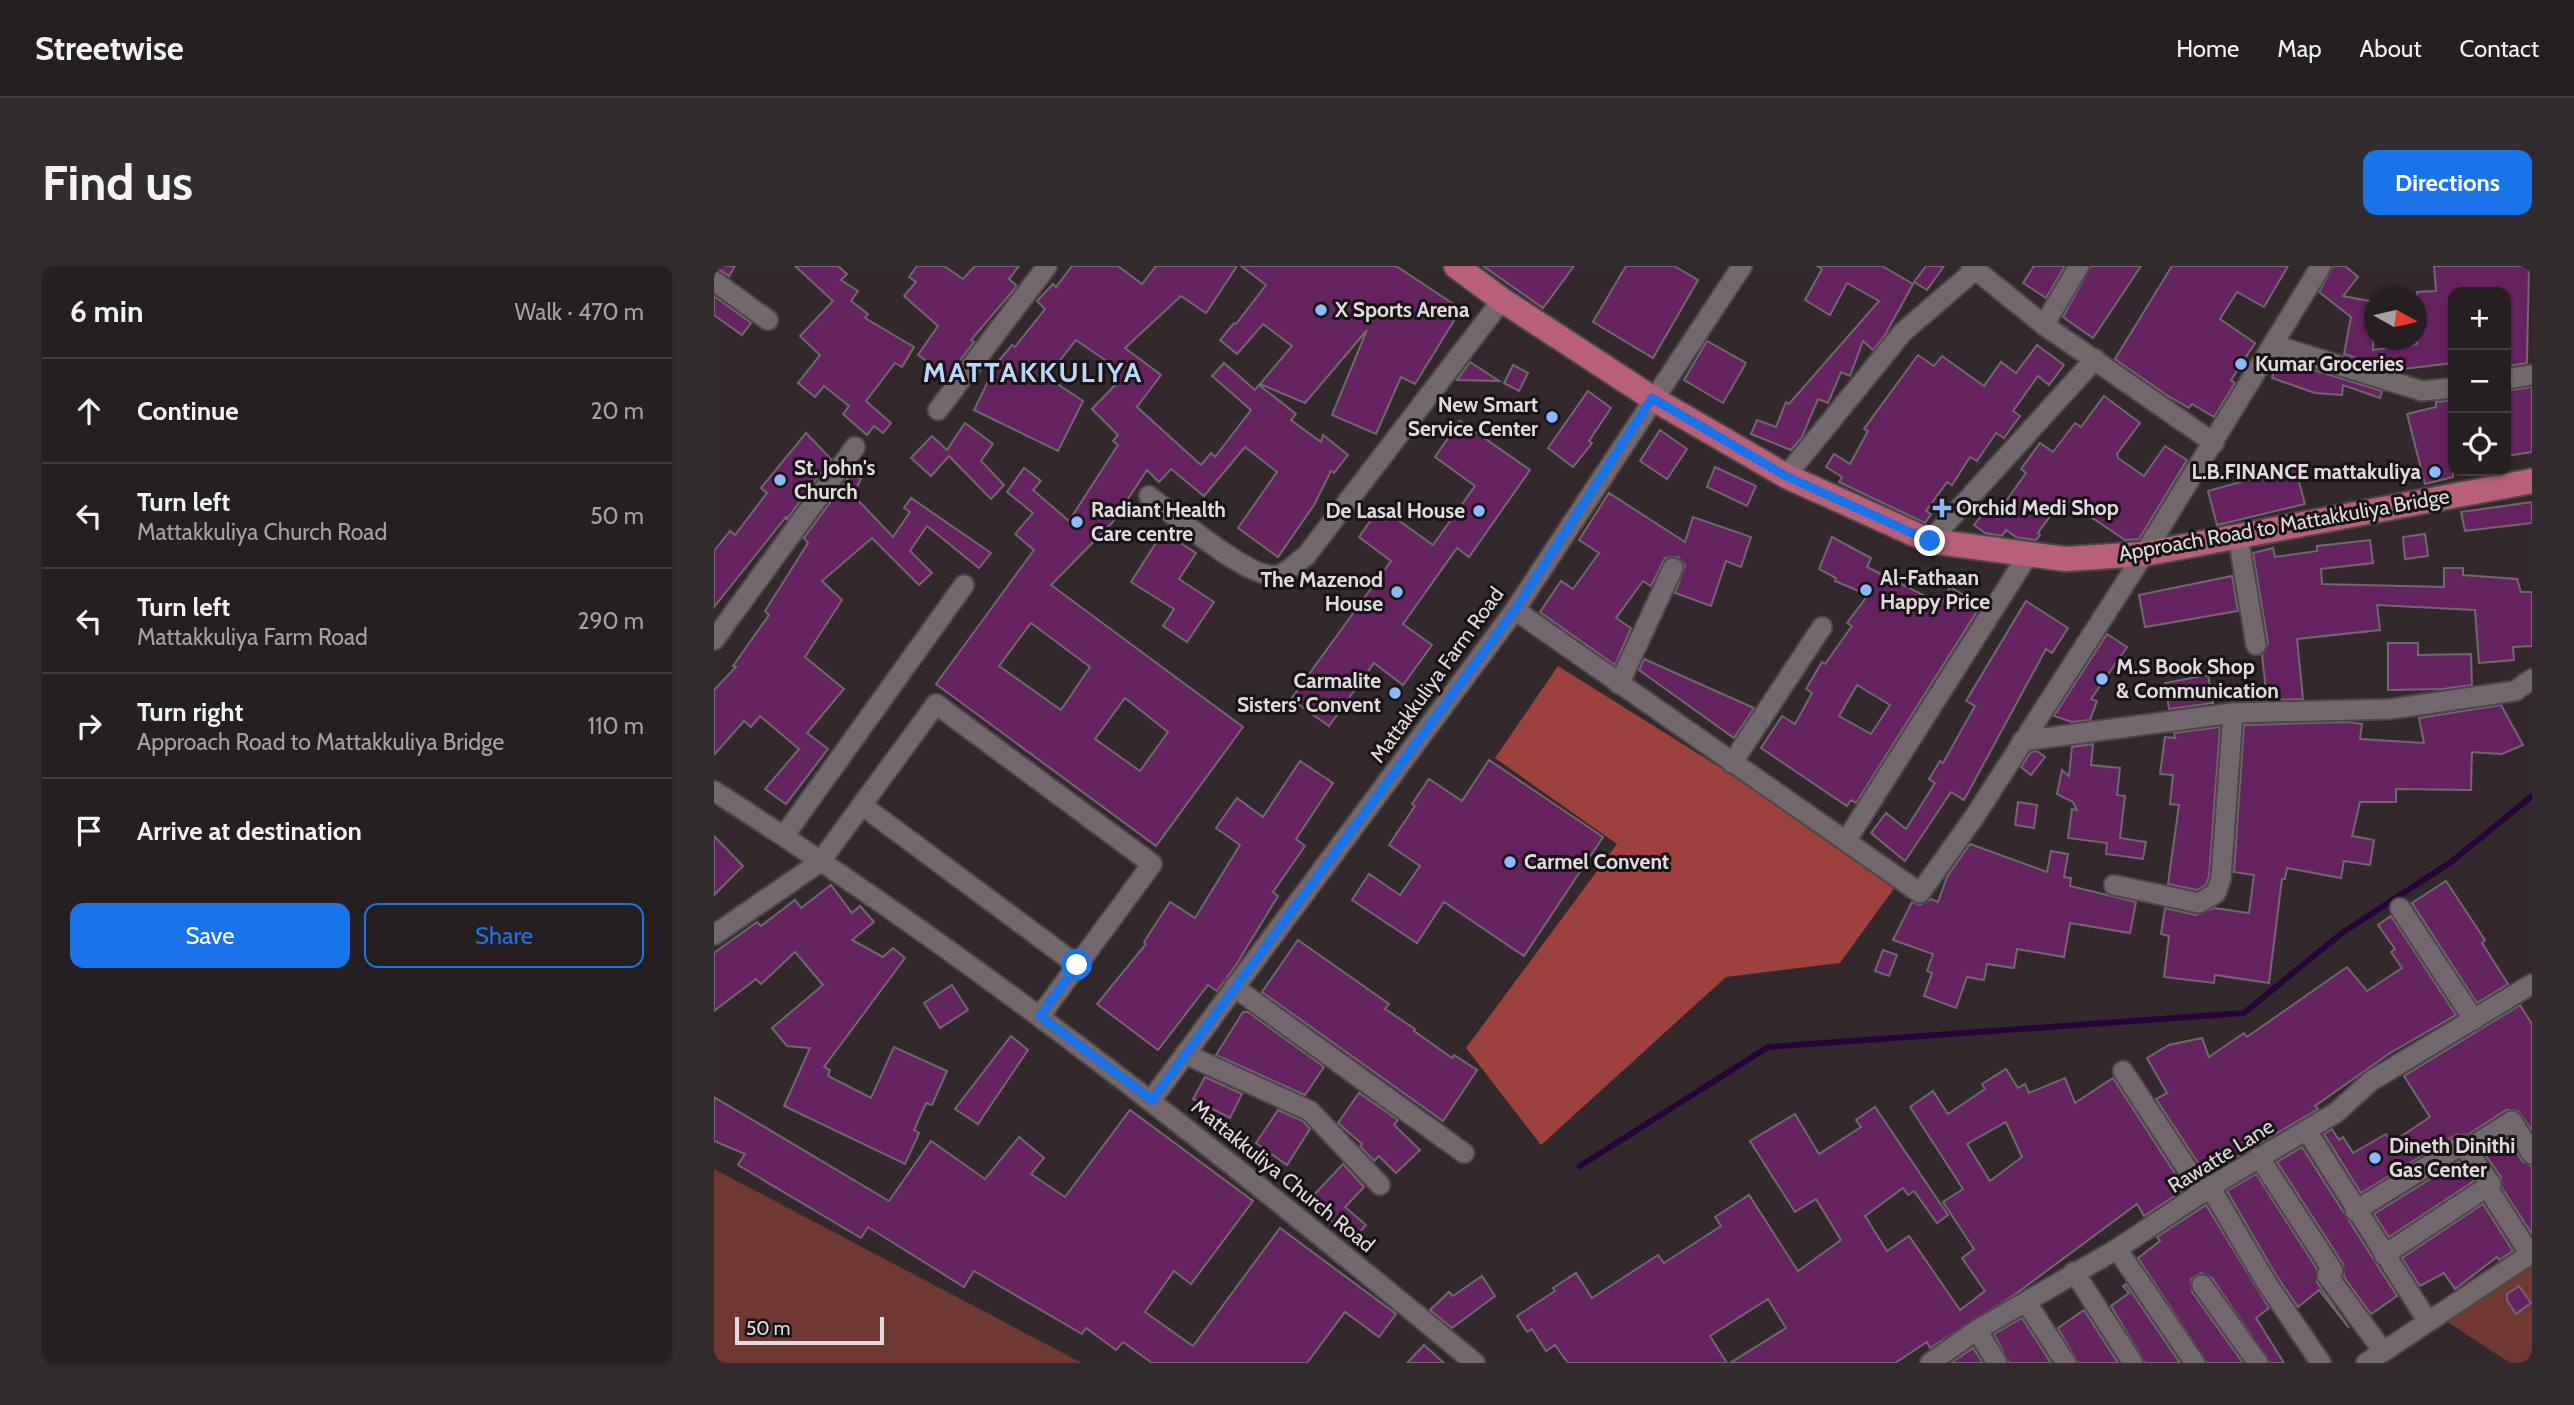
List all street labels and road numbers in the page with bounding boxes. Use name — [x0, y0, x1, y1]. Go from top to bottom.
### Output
street label: Approach Road to Mattakkuliya Bridge — [2117, 483, 2451, 566]
street label: Mattakkuliya Farm Road — [1365, 582, 1509, 767]
street label: Mattakkuliya Church Road — [1187, 1094, 1380, 1257]
street label: Rawatte Lane — [2163, 1113, 2278, 1198]

